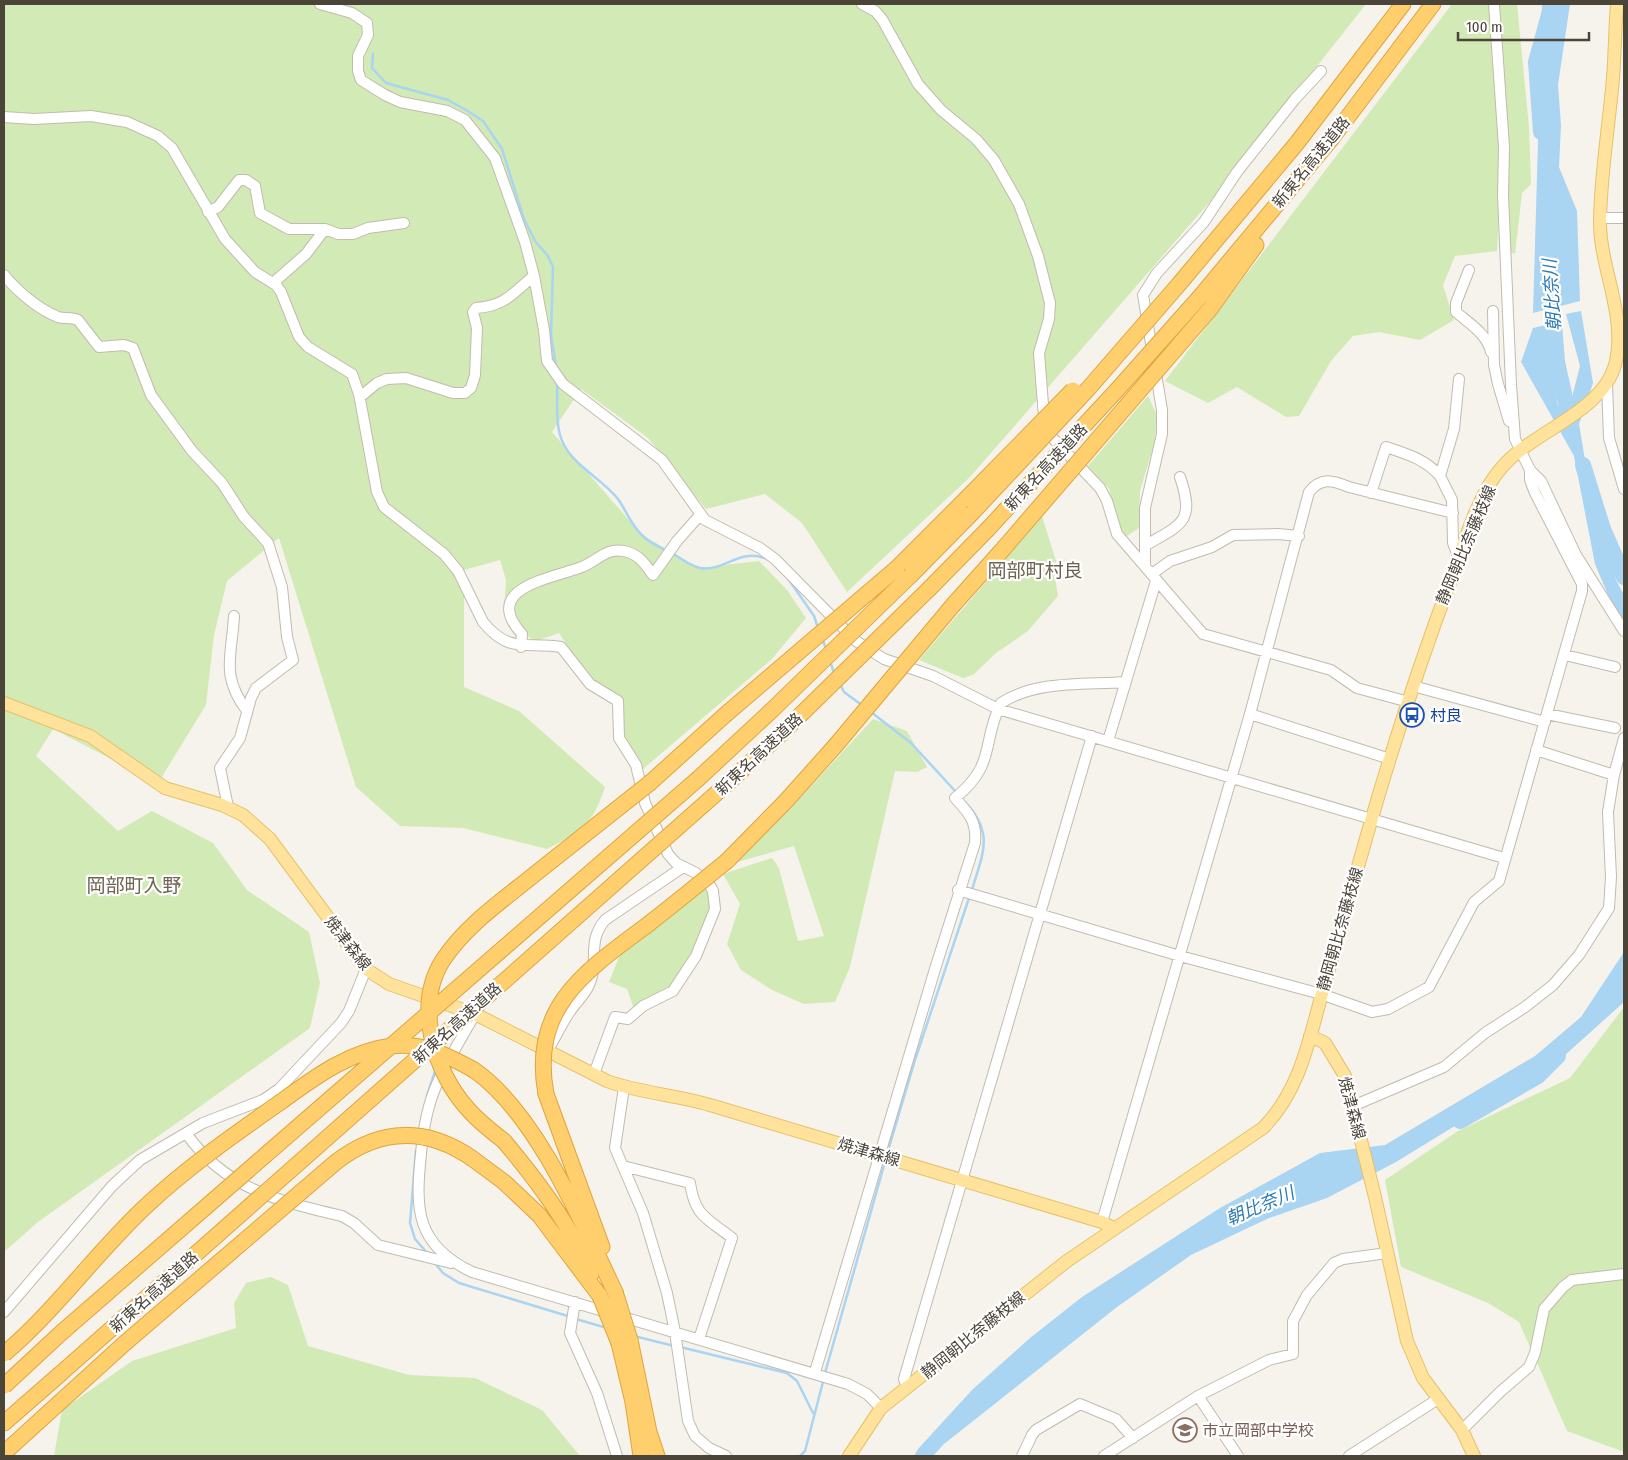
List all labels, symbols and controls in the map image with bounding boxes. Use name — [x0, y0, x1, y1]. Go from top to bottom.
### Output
scale bar — [1458, 10, 1589, 42]
text: 100 m — [1466, 18, 1503, 36]
street label: 新東名高速道路 — [1268, 112, 1354, 212]
water label: 朝比奈川 — [1538, 256, 1565, 332]
street label: 新東名高速道路 — [1001, 420, 1091, 514]
street label: 静岡朝比奈藤枝線 — [1432, 482, 1500, 608]
district label: 岡部町村良 — [987, 559, 1083, 582]
bus stop icon: 村良 — [1399, 702, 1425, 728]
place label: 村良 — [1430, 706, 1462, 725]
street label: 新東名高速道路 — [712, 709, 806, 799]
street label: 静岡朝比奈藤枝線 — [1313, 865, 1367, 993]
district label: 岡部町入野 — [86, 874, 182, 897]
street label: 焼津森線 — [321, 912, 375, 974]
street label: 新東名高速道路 — [409, 978, 505, 1068]
street label: 焼津森線 — [1335, 1075, 1369, 1141]
street label: 焼津森線 — [836, 1134, 902, 1170]
water label: 朝比奈川 — [1223, 1181, 1299, 1230]
street label: 新東名高速道路 — [106, 1247, 202, 1337]
street label: 静岡朝比奈藤枝線 — [917, 1287, 1029, 1383]
school or university icon: 市立岡部中学校 — [1172, 1417, 1198, 1443]
place label: 市立岡部中学校 — [1202, 1421, 1314, 1440]

